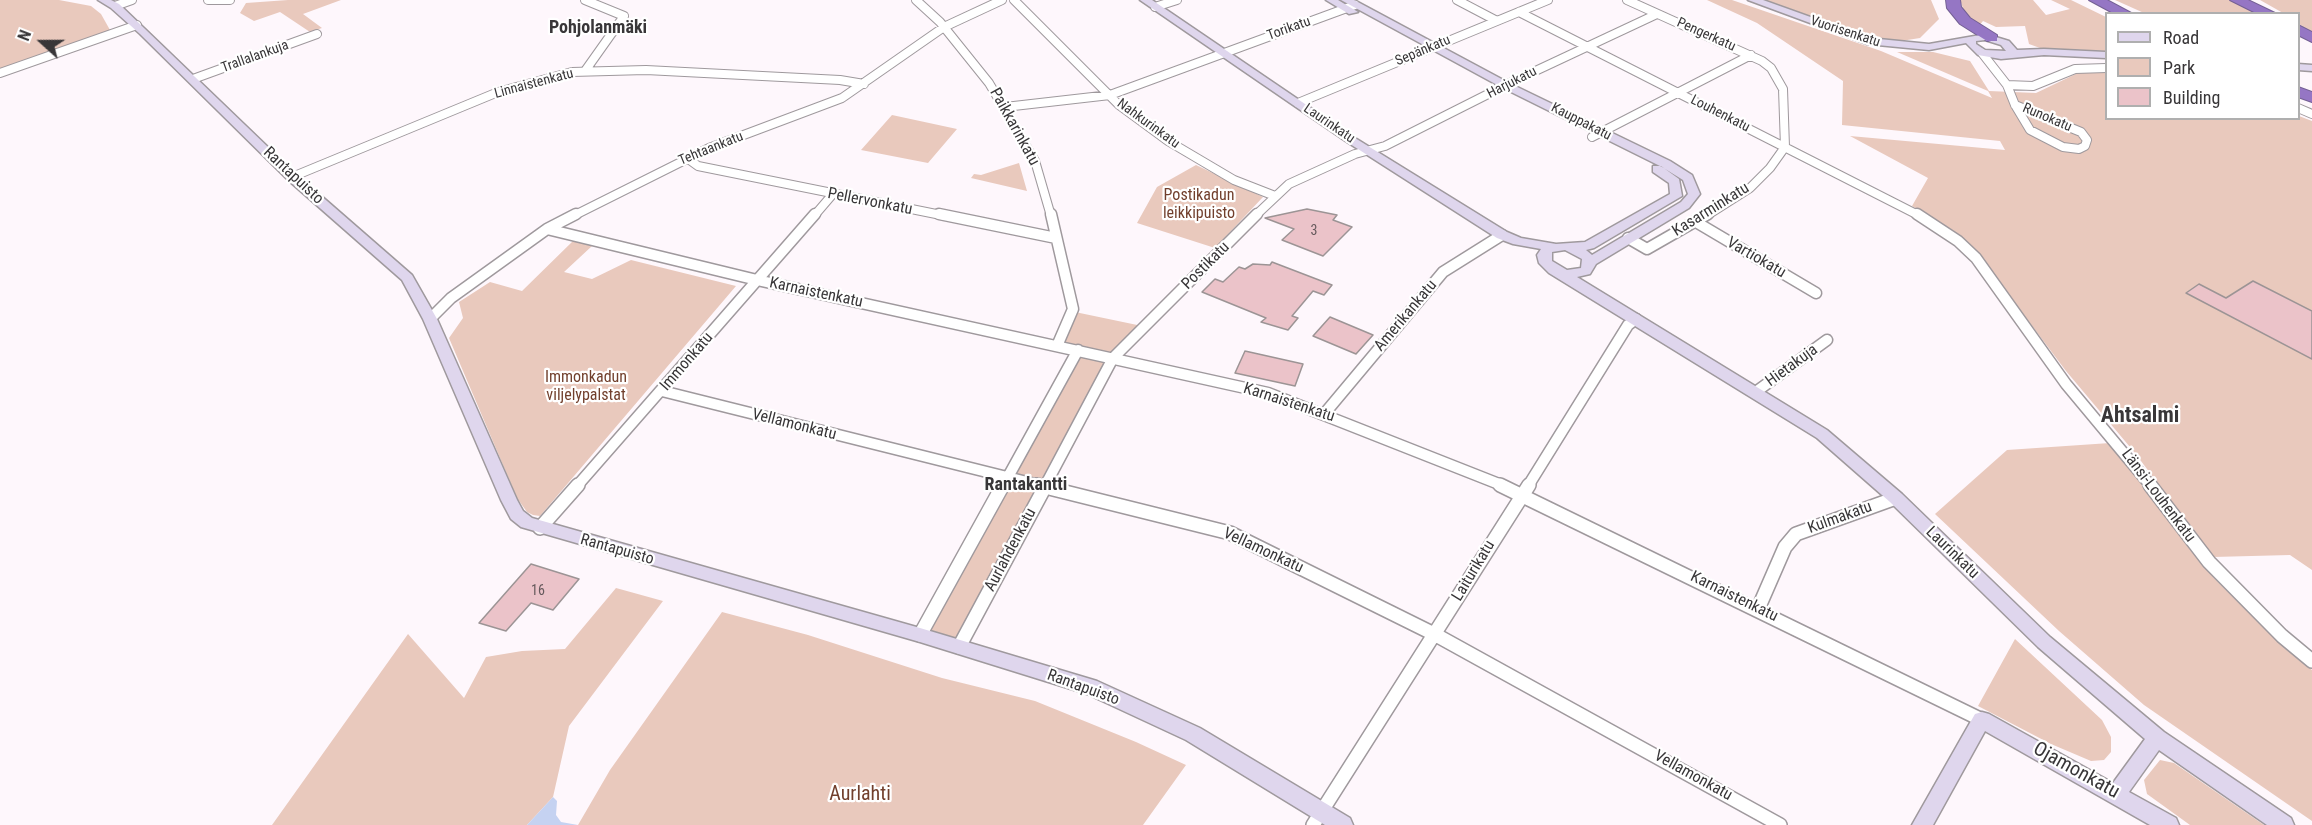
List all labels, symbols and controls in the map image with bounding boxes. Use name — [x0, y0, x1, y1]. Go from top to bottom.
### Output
north arrow — [12, 12, 72, 72]
legend — [2105, 12, 2300, 120]
street label: Torikatu — [1265, 13, 1313, 45]
street label: Vuorisenkatu — [1808, 13, 1882, 51]
street label: Pengerkatu — [1674, 15, 1738, 55]
district label: Pohjolanmäki — [549, 17, 647, 39]
text: N — [14, 27, 35, 43]
text: Road — [2163, 27, 2199, 48]
street label: Sepänkatu — [1393, 32, 1453, 70]
street label: Trallalankuja — [219, 37, 291, 77]
text: Park — [2163, 57, 2195, 78]
street label: Harjukatu — [1484, 63, 1540, 103]
street label: Linnaistenkatu — [493, 65, 575, 103]
street label: Paikkarinkatu — [985, 85, 1043, 169]
text: Building — [2163, 87, 2220, 108]
street label: Louhenkatu — [1687, 92, 1753, 136]
street label: Nahkurinkatu — [1113, 96, 1183, 152]
street label: Kauppakatu — [1548, 100, 1614, 144]
street label: Runokatu — [2020, 100, 2074, 136]
street label: Laurinkatu — [1300, 101, 1358, 147]
street label: Tehtaankatu — [676, 128, 746, 170]
street label: Rantapuisto — [259, 143, 327, 209]
street label: Kasarminkatu — [1669, 179, 1753, 241]
street label: Pellervonkatu — [826, 184, 914, 220]
park label: Postikadun leikkipuisto — [1163, 186, 1235, 224]
house number: 3 — [1311, 223, 1317, 239]
street label: Vartiokatu — [1723, 233, 1789, 283]
street label: Postikatu — [1178, 238, 1234, 294]
street label: Karnaistenkatu — [768, 274, 864, 312]
street label: Amerikankatu — [1371, 276, 1441, 356]
street label: Immonkatu — [656, 329, 718, 395]
street label: Hietakuja — [1762, 341, 1822, 391]
park label: Immonkadun viljelypalstat — [545, 368, 627, 406]
street label: Karnaistenkatu — [1241, 379, 1337, 427]
district label: Ahtsalmi — [2101, 403, 2179, 429]
street label: Vellamonkatu — [750, 405, 838, 445]
street label: Länsi-Louhenkatu — [2117, 446, 2199, 546]
district label: Rantakantti — [985, 474, 1067, 496]
street label: Kulmakatu — [1805, 498, 1875, 538]
street label: Aurlahdenkatu — [981, 505, 1041, 595]
street label: Laurinkatu — [1921, 523, 1983, 583]
street label: Vellamonkatu — [1220, 524, 1306, 578]
street label: Rantapuisto — [578, 530, 656, 570]
street label: Laiturikatu — [1448, 537, 1500, 605]
street label: Karnaistenkatu — [1687, 568, 1781, 626]
house number: 16 — [531, 583, 545, 599]
street label: Rantapuisto — [1044, 666, 1122, 710]
street label: Ojamonkatu — [2029, 737, 2123, 805]
street label: Vellamonkatu — [1651, 747, 1735, 805]
park label: Aurlahti — [829, 783, 891, 807]

